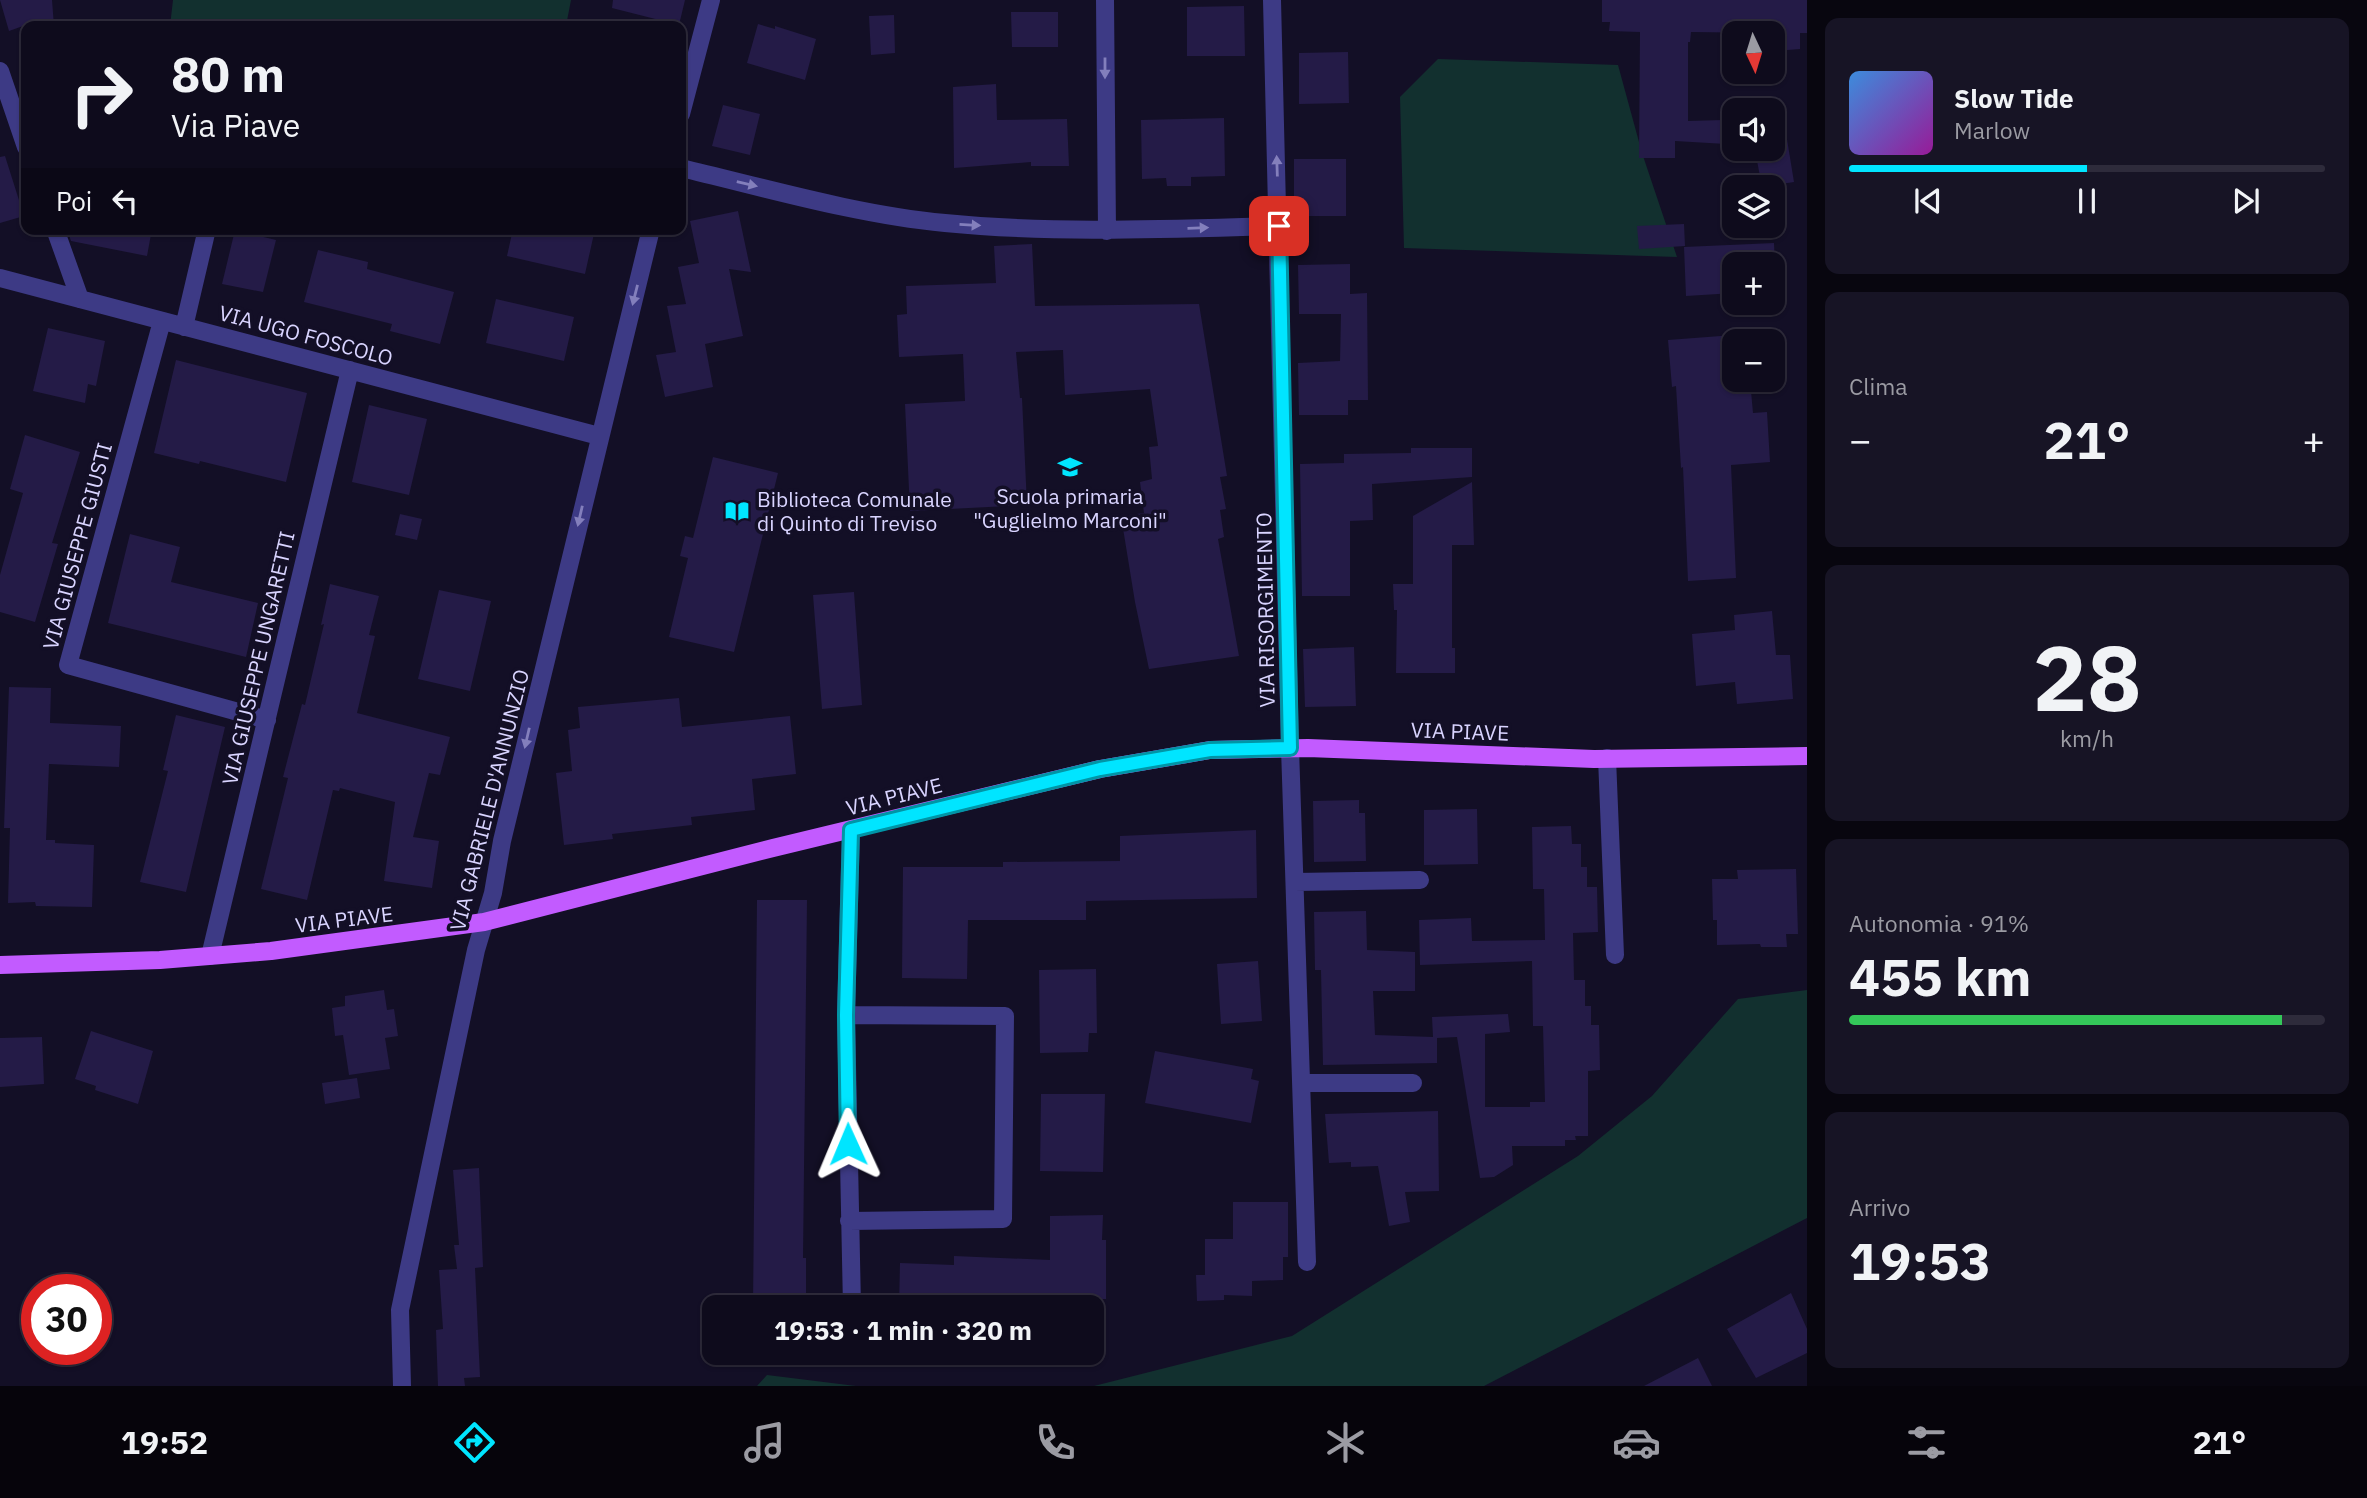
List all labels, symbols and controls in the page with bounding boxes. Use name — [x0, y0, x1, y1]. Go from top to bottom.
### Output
north arrow — [1722, 21, 1785, 84]
map controls — [1722, 21, 1785, 392]
text: 80 m — [171, 42, 285, 105]
icon: right — [56, 49, 147, 140]
one-way arrow — [1100, 57, 1111, 79]
text: Slow Tide — [1954, 81, 2074, 115]
button: sound — [1722, 98, 1785, 161]
text: Via Piave — [171, 104, 300, 146]
text: Marlow — [1954, 115, 2030, 145]
one-way arrow — [1271, 154, 1283, 176]
button: layers — [1722, 175, 1785, 238]
one-way arrow — [736, 178, 758, 189]
icon: left — [106, 182, 144, 220]
icon: previous — [1909, 182, 1947, 220]
icon: pause — [2068, 182, 2106, 220]
icon: next — [2227, 182, 2265, 220]
text: Poi — [56, 184, 92, 218]
pin — [1249, 196, 1309, 256]
icon: arrive — [1260, 207, 1298, 245]
one-way arrow — [960, 219, 982, 230]
one-way arrow — [1187, 222, 1209, 234]
button: + — [1722, 252, 1785, 315]
one-way arrow — [629, 285, 640, 307]
street label: VIA UGO FOSCOLO — [216, 298, 396, 372]
button: − — [1722, 329, 1785, 392]
text: Clima — [1849, 371, 1908, 401]
text: 21° — [2044, 406, 2130, 473]
text: − — [1849, 415, 1872, 464]
text: + — [2302, 415, 2325, 464]
street label: VIA GIUSEPPE GIUSTI — [36, 439, 118, 653]
school or university icon: Scuola primaria "Guglielmo Marconi" — [1056, 453, 1084, 481]
place label: Scuola primaria "Guglielmo Marconi" — [973, 482, 1167, 534]
place label: Biblioteca Comunale di Quinto di Treviso — [757, 485, 952, 537]
library icon: Biblioteca Comunale di Quinto di Treviso — [723, 497, 751, 525]
one-way arrow — [574, 505, 585, 527]
street label: VIA RISORGIMENTO — [1249, 512, 1281, 708]
street label: VIA GIUSEPPE UNGARETTI — [215, 528, 301, 788]
text: 28 — [2032, 618, 2142, 736]
street label: VIA GABRIELE D'ANNUNZIO — [443, 666, 535, 934]
street label: VIA PIAVE — [1410, 715, 1510, 747]
text: km/h — [2060, 723, 2114, 753]
one-way arrow — [521, 727, 532, 749]
street label: VIA PIAVE — [843, 771, 945, 821]
street label: VIA PIAVE — [293, 899, 395, 939]
text: Autonomia · 91% — [1849, 908, 2029, 938]
text: 455 km — [1849, 943, 2031, 1010]
position arrow — [811, 1107, 885, 1181]
text: Arrivo — [1849, 1192, 1910, 1222]
text: 19:53 — [1849, 1227, 1991, 1294]
speed limit sign: 30 — [21, 1274, 112, 1365]
text: 19:53 · 1 min · 320 m — [774, 1313, 1032, 1347]
icon: directions — [450, 1418, 499, 1467]
icon: music — [740, 1418, 789, 1467]
icon: phone — [1031, 1418, 1080, 1467]
icon: climate — [1321, 1418, 1370, 1467]
icon: car — [1612, 1418, 1661, 1467]
icon: filters — [1902, 1418, 1951, 1467]
text: 19:52 — [121, 1421, 208, 1463]
text: 21° — [2193, 1421, 2246, 1463]

